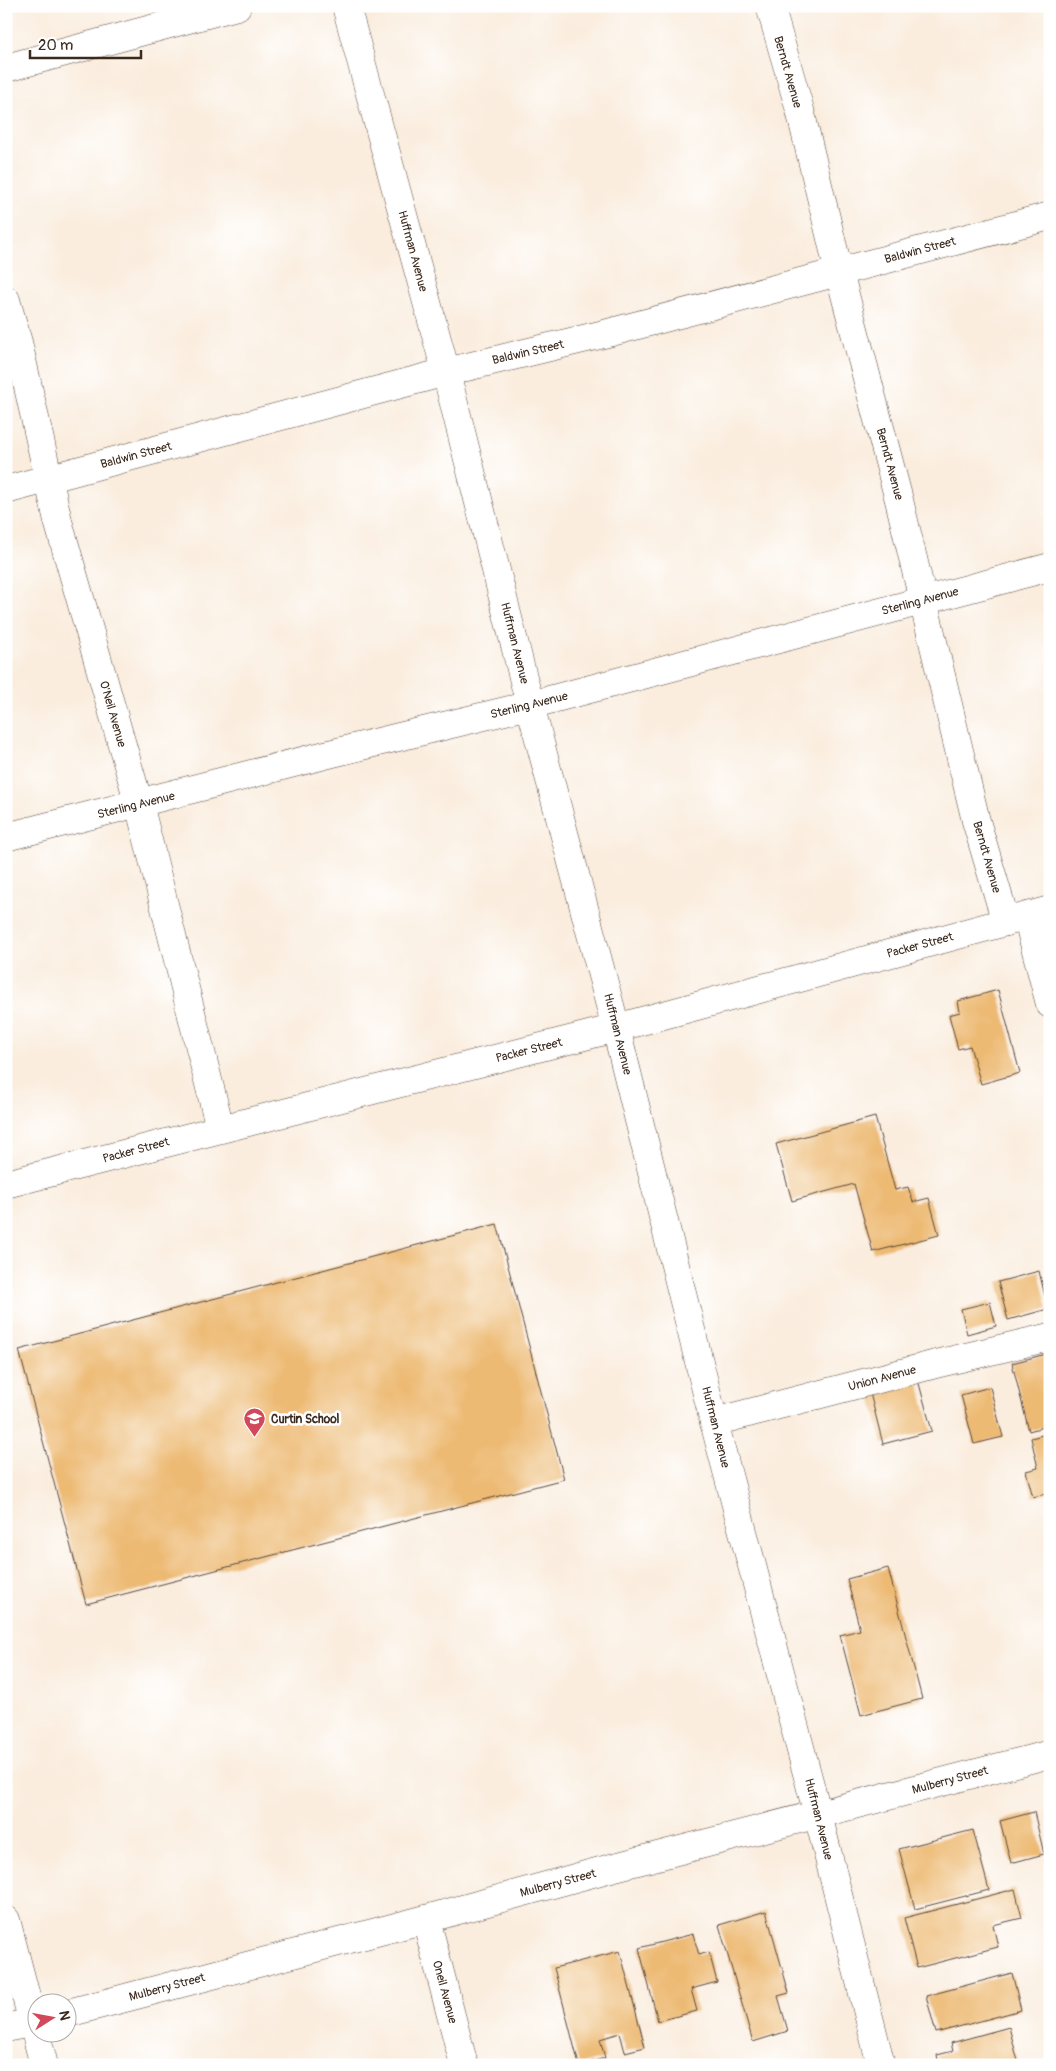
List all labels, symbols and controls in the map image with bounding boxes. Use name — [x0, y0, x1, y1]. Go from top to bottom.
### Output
scale bar — [30, 28, 141, 60]
street label: Berndt Avenue — [770, 35, 805, 110]
text: 20 m — [38, 36, 73, 55]
street label: Huffman Avenue — [394, 209, 431, 294]
street label: Baldwin Street — [883, 234, 958, 267]
street label: Baldwin Street — [491, 337, 566, 368]
street label: Berndt Avenue — [873, 426, 906, 502]
street label: Baldwin Street — [99, 439, 174, 472]
street label: Sterling Avenue — [880, 584, 960, 619]
street label: Huffman Avenue — [497, 601, 532, 686]
street label: O'Neil Avenue — [96, 679, 129, 749]
street label: Sterling Avenue — [489, 689, 569, 722]
street label: Sterling Avenue — [96, 789, 176, 822]
street label: Berndt Avenue — [969, 820, 1004, 895]
street label: Packer Street — [885, 929, 955, 962]
street label: Huffman Avenue — [600, 992, 635, 1077]
street label: Packer Street — [494, 1035, 564, 1066]
street label: Packer Street — [101, 1134, 171, 1167]
street label: Union Avenue — [847, 1362, 918, 1395]
street label: Huffman Avenue — [698, 1385, 733, 1470]
school or university icon: Curtin School — [243, 1407, 267, 1438]
place label: Curtin School — [271, 1412, 340, 1427]
street label: Mulberry Street — [910, 1763, 990, 1798]
street label: Huffman Avenue — [801, 1777, 836, 1862]
street label: Mulberry Street — [518, 1866, 598, 1901]
street label: Oneil Avenue — [429, 1959, 460, 2025]
street label: Mulberry Street — [127, 1970, 207, 2005]
north arrow — [28, 1994, 78, 2044]
text: N — [55, 2009, 74, 2022]

